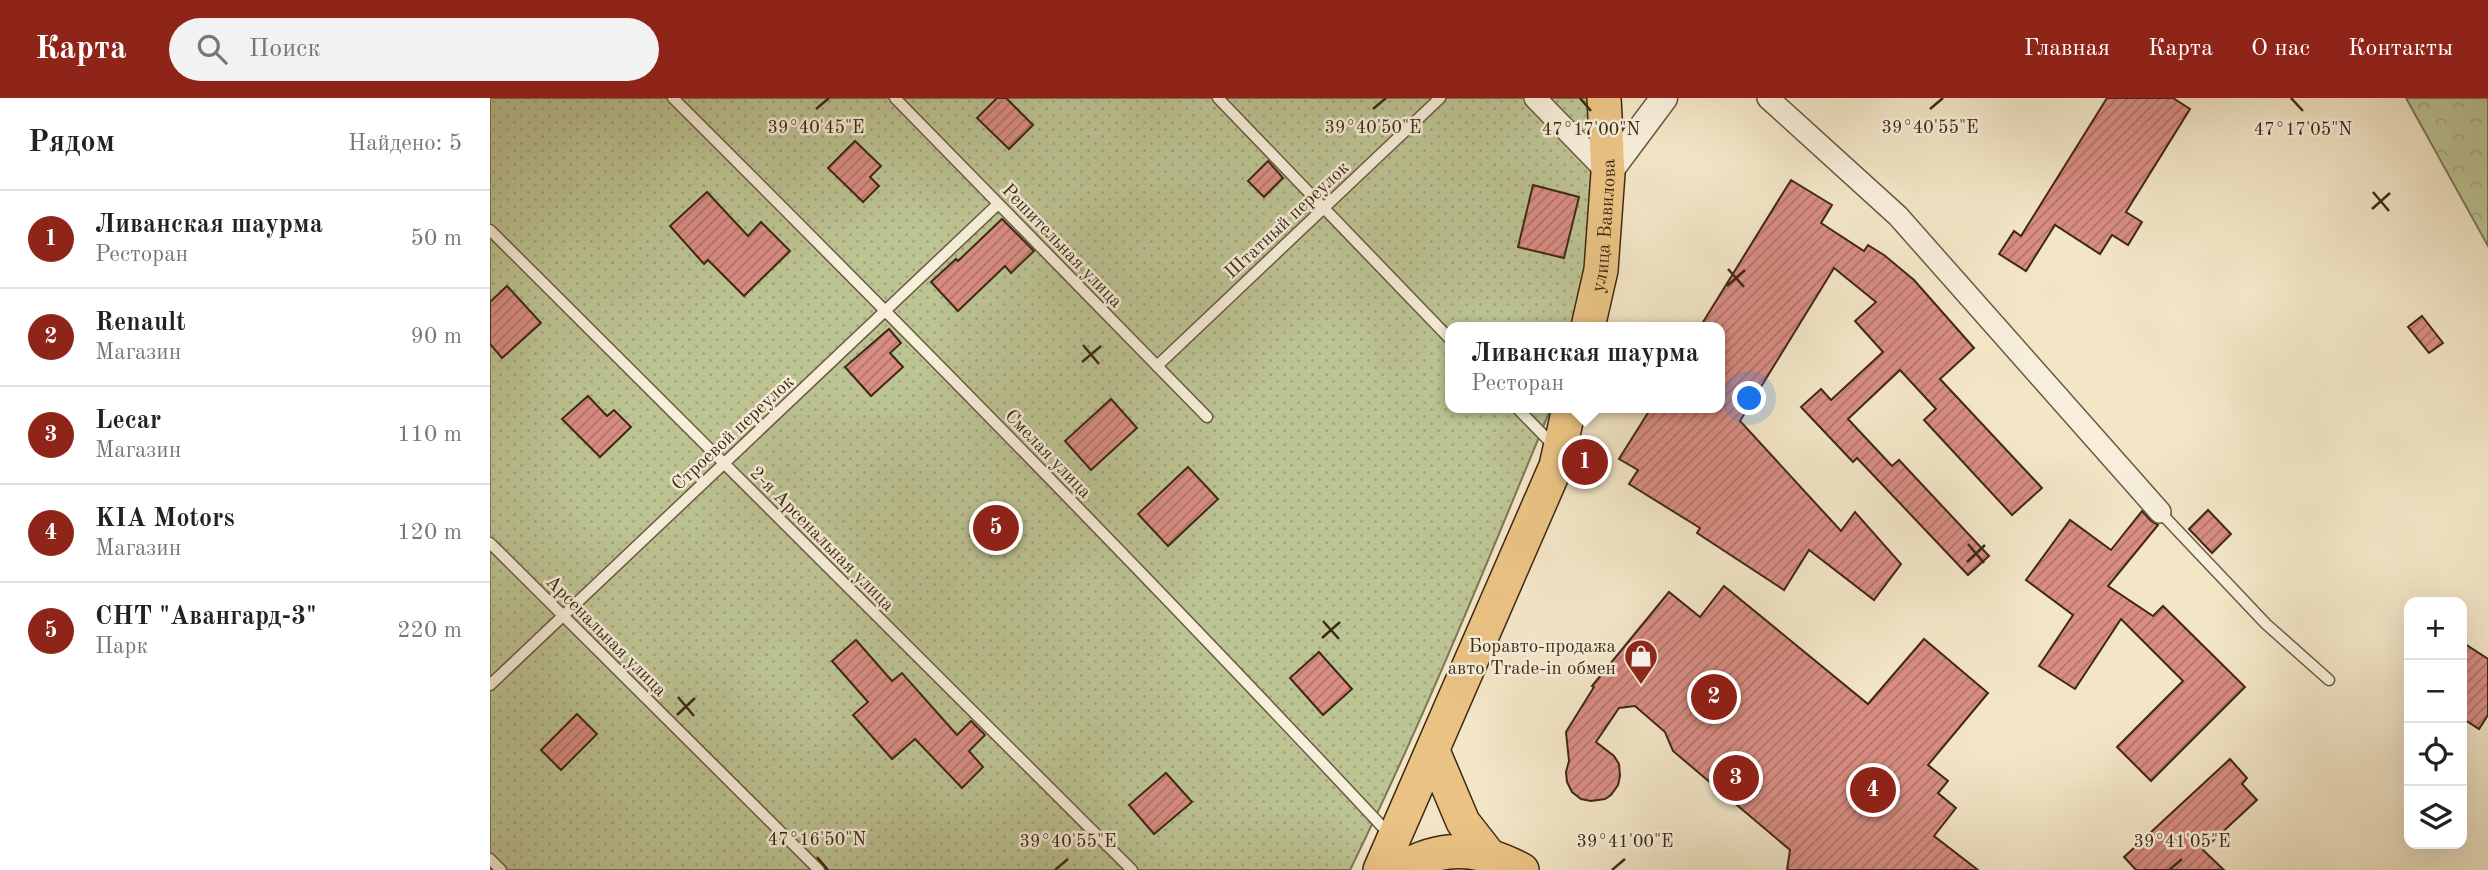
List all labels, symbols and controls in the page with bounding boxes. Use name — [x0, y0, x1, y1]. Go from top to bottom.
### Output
search box — [169, 18, 659, 81]
icon: search — [193, 30, 231, 68]
text: Карта — [35, 33, 127, 66]
text: Поиск — [249, 36, 321, 62]
text: Главная — [2024, 37, 2110, 61]
text: Карта — [2148, 37, 2213, 61]
text: О нас — [2251, 37, 2310, 61]
text: Контакты — [2348, 37, 2453, 61]
text: 39°40'45"E — [768, 119, 864, 137]
text: 39°40'50"E — [1325, 119, 1421, 137]
text: 39°40'55"E — [1882, 119, 1978, 137]
text: 47°17'00"N — [1542, 121, 1640, 139]
text: 47°17'05"N — [2254, 121, 2352, 139]
text: Рядом — [28, 128, 115, 158]
text: Найдено: 5 — [348, 132, 462, 155]
street label: Штатный переулок — [1222, 158, 1354, 283]
street label: улица Вавилова — [1589, 158, 1620, 294]
street label: Решительная улица — [997, 181, 1125, 313]
text: Ливанская шаурма — [95, 212, 323, 238]
text: 1 — [44, 227, 58, 250]
text: 50 m — [411, 227, 462, 250]
text: Ресторан — [95, 243, 188, 266]
text: Renault — [95, 310, 186, 336]
popup — [1445, 322, 1725, 413]
text: 2 — [44, 325, 58, 348]
text: 90 m — [411, 325, 462, 348]
text: Магазин — [95, 341, 181, 364]
text: Ливанская шаурма — [1471, 341, 1699, 367]
street label: Строевой переулок — [669, 372, 799, 495]
text: Ресторан — [1471, 372, 1564, 395]
your location — [1732, 381, 1766, 415]
street label: Смелая улица — [1000, 407, 1094, 503]
text: Lecar — [95, 408, 161, 434]
text: 3 — [44, 423, 58, 446]
text: 110 m — [397, 423, 462, 446]
pin: 1 — [1562, 436, 1608, 488]
text: Магазин — [95, 439, 181, 462]
street label: 2-я Арсенальная улица — [745, 464, 897, 616]
pin: 5 — [973, 502, 1019, 554]
text: KIA Motors — [95, 506, 235, 532]
text: 4 — [44, 521, 58, 544]
text: 120 m — [397, 521, 462, 544]
text: Магазин — [95, 537, 181, 560]
street label: Арсенальная улица — [541, 573, 670, 701]
map controls — [2404, 597, 2467, 849]
button: + — [2404, 597, 2467, 660]
text: СНТ "Авангард-3" — [95, 604, 316, 630]
text: 5 — [44, 619, 58, 642]
text: 220 m — [397, 619, 462, 642]
text: Парк — [95, 635, 148, 658]
shop icon: Боравто-продажа авто Trade-in обмен — [1622, 637, 1660, 686]
place label: Боравто-продажа авто Trade-in обмен — [1448, 638, 1617, 679]
button: − — [2404, 660, 2467, 723]
pin: 2 — [1691, 671, 1737, 723]
button: locate — [2404, 723, 2467, 786]
pin: 3 — [1713, 752, 1759, 804]
pin: 4 — [1850, 764, 1896, 816]
button: layers — [2404, 786, 2467, 849]
text: 47°16'50"N — [768, 831, 866, 849]
text: 39°40'55"E — [1020, 833, 1116, 851]
text: 39°41'00"E — [1577, 833, 1673, 851]
text: 39°41'05"E — [2134, 833, 2230, 851]

